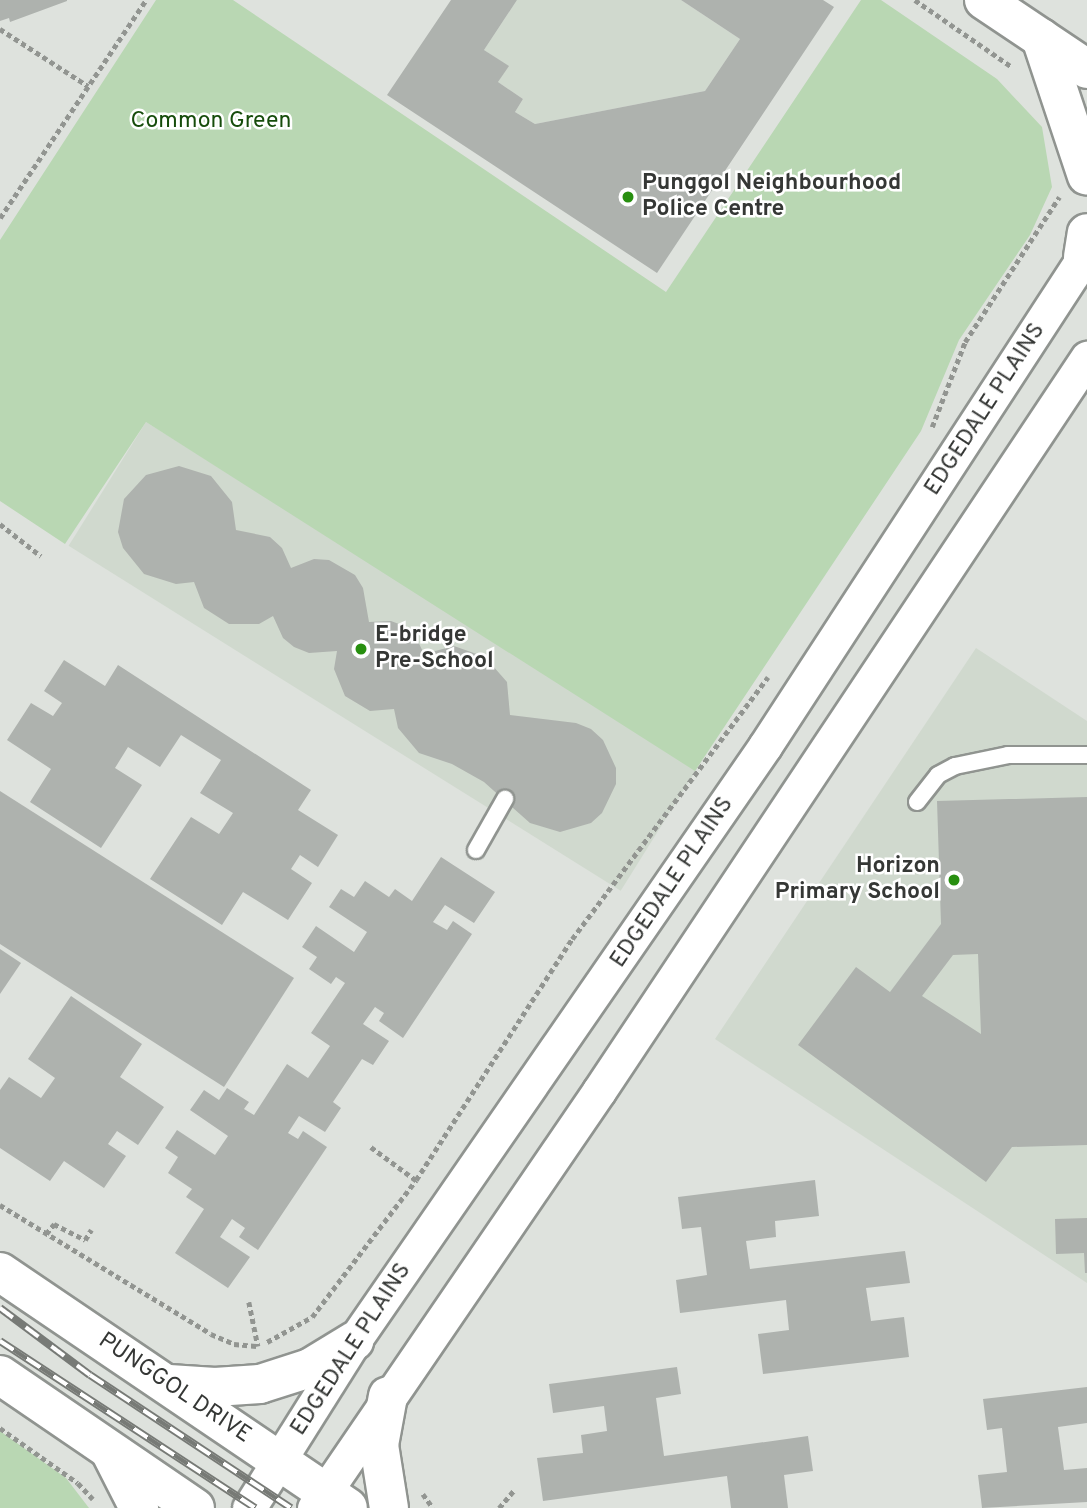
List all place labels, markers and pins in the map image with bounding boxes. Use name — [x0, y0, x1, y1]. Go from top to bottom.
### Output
place label: Punggol Neighbourhood Police Centre — [642, 170, 901, 224]
marker: Punggol Neighbourhood Police Centre — [620, 189, 636, 205]
place label: E-bridge Pre-School — [375, 622, 494, 676]
marker: E-bridge Pre-School — [353, 641, 369, 657]
place label: Horizon Primary School — [775, 853, 940, 907]
marker: Horizon Primary School — [946, 872, 962, 888]

